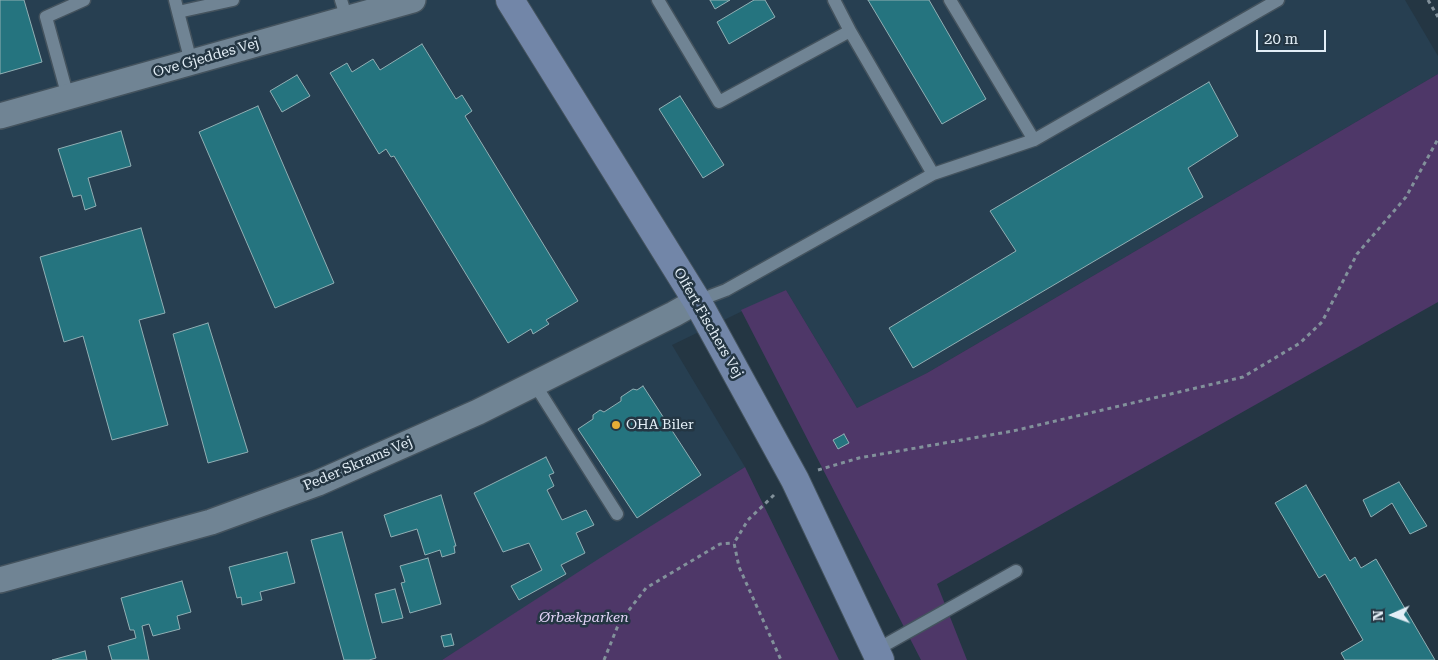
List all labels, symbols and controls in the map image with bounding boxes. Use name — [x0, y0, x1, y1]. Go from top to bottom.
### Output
scale bar — [1258, 20, 1328, 52]
text: 20 m — [1264, 30, 1298, 48]
street label: Ove Gjeddes Vej — [151, 35, 261, 81]
street label: Olfert Fischers Vej — [670, 265, 746, 381]
place label: OHA Biler — [626, 417, 694, 433]
marker: OHA Biler — [610, 419, 622, 431]
street label: Peder Skrams Vej — [301, 433, 415, 495]
north arrow — [1368, 590, 1418, 640]
park label: Ørbækparken — [539, 610, 629, 626]
text: N — [1370, 610, 1386, 621]

